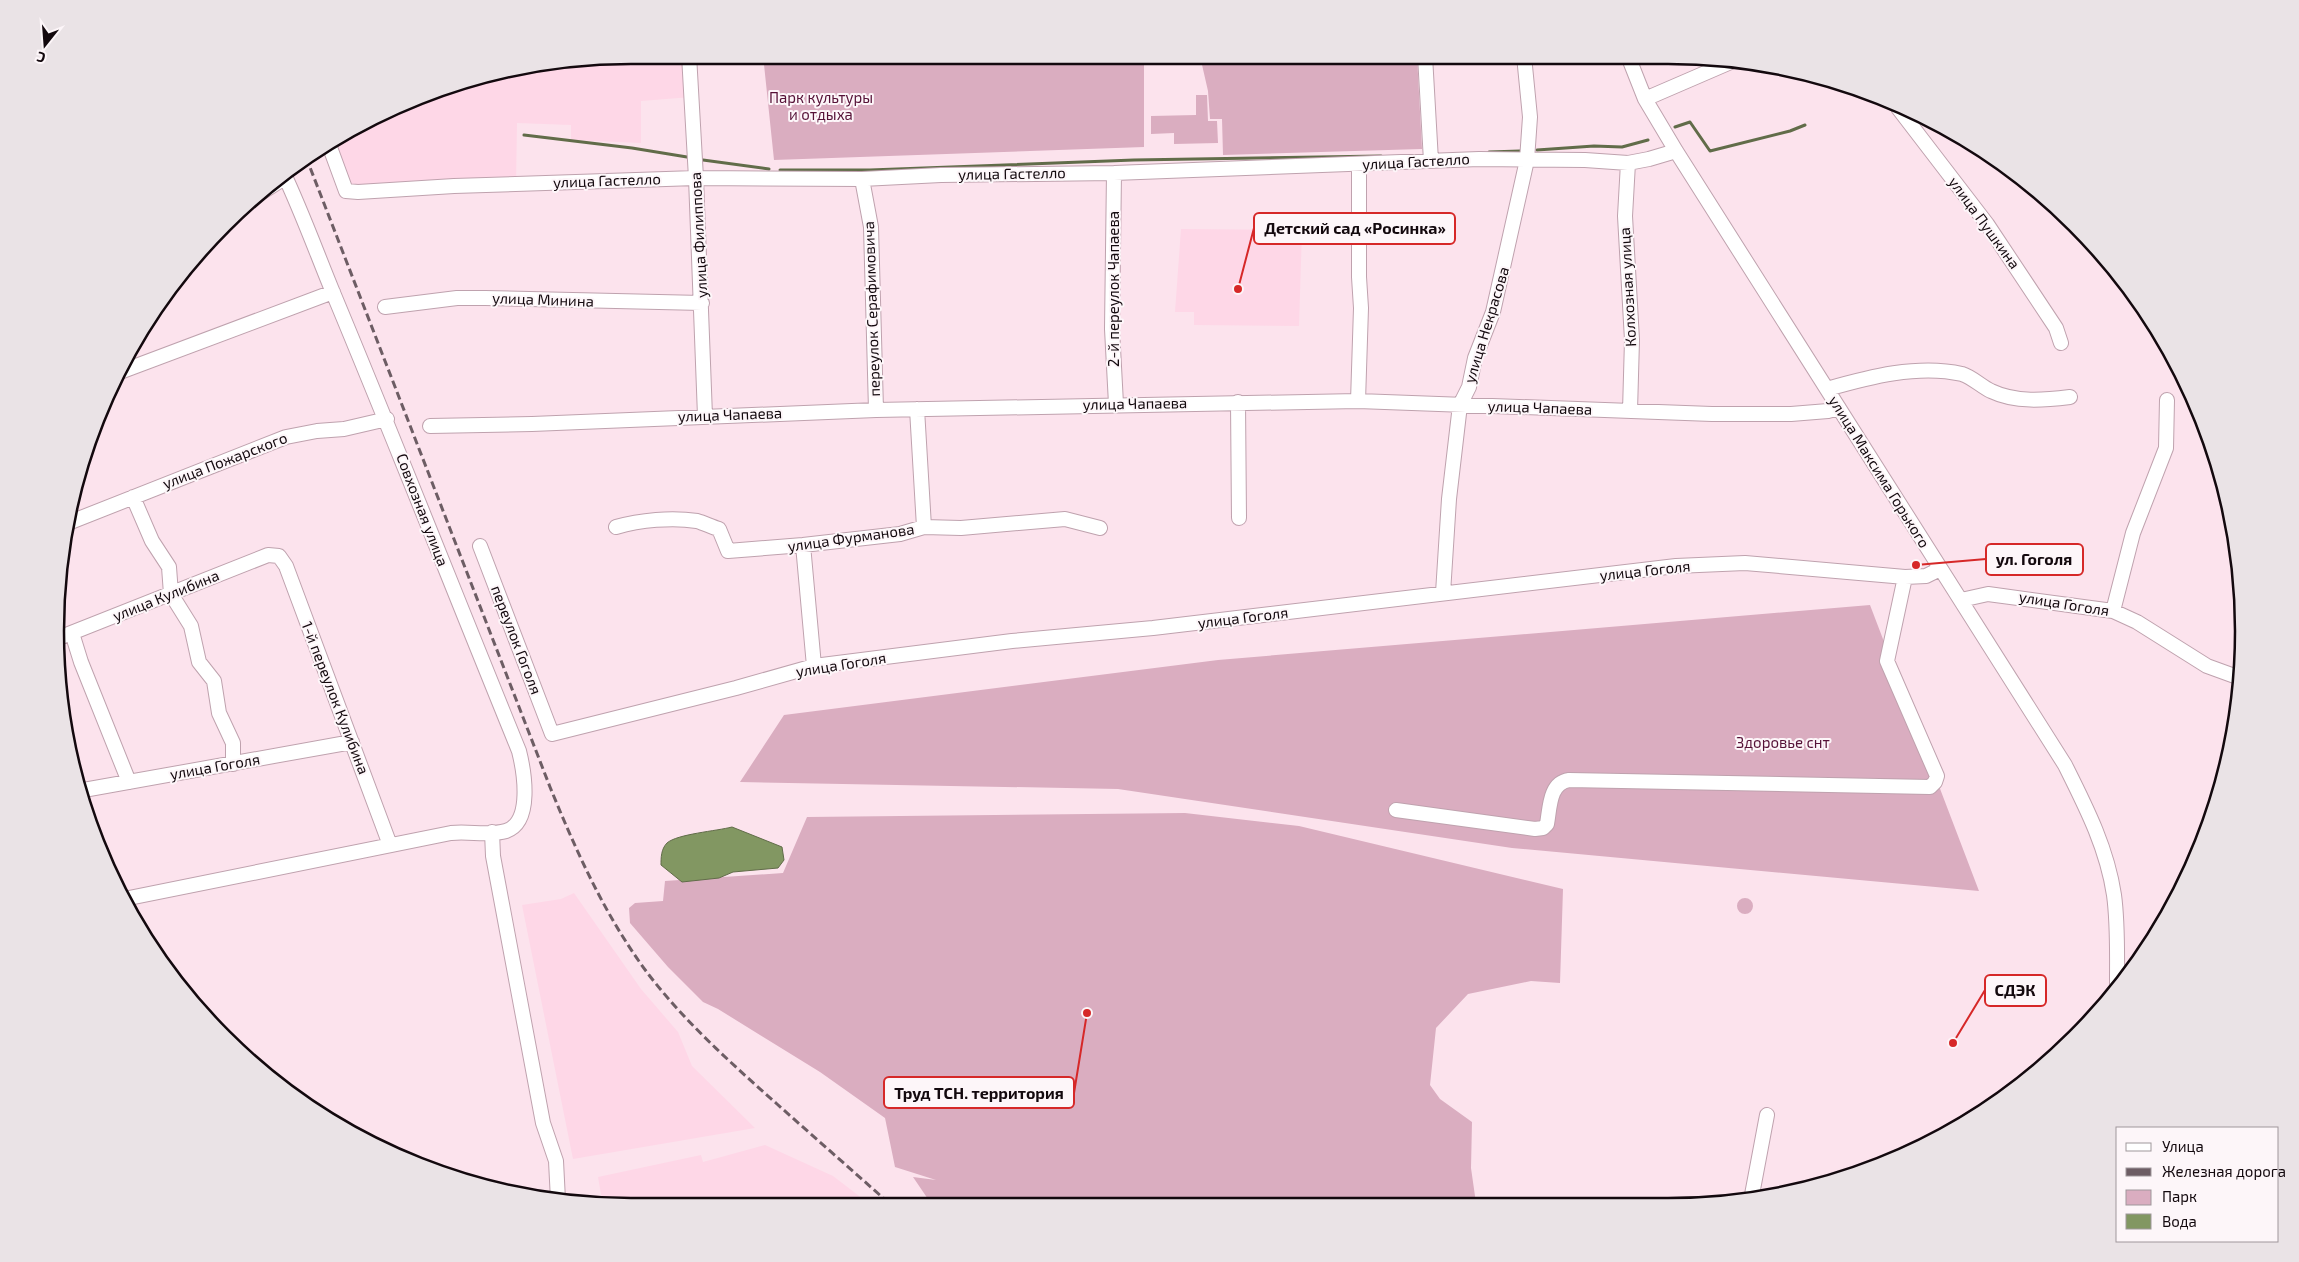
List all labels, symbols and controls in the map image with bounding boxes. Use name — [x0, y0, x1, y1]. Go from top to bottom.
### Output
north arrow — [20, 20, 70, 70]
text: С — [35, 49, 47, 67]
park label: Парк культуры и отдыха — [769, 88, 873, 123]
street label: улица Гастелло — [1362, 149, 1470, 174]
street label: улица Гастелло — [958, 163, 1066, 184]
street label: улица Гастелло — [553, 169, 661, 192]
street label: улица Филиппова — [686, 172, 711, 298]
street label: улица Пушкина — [1945, 173, 2024, 272]
street label: 2-й переулок Чапаева — [1104, 211, 1123, 367]
callout: Детский сад «Росинка» — [1254, 213, 1455, 244]
text: Детский сад «Росинка» — [1264, 218, 1446, 237]
street label: переулок Серафимовича — [859, 221, 884, 397]
street label: Колхозная улица — [1615, 227, 1640, 347]
street label: улица Некрасова — [1460, 264, 1513, 385]
street label: улица Минина — [492, 288, 594, 311]
street label: улица Максима Горького — [1825, 392, 1934, 551]
street label: улица Чапаева — [1083, 393, 1187, 414]
street label: улица Чапаева — [1487, 396, 1593, 419]
street label: улица Чапаева — [677, 403, 783, 426]
street label: улица Пожарского — [160, 428, 290, 493]
street label: Совхозная улица — [392, 451, 453, 569]
street label: улица Фурманова — [786, 519, 915, 556]
callout: ул. Гоголя — [1986, 544, 2083, 575]
text: ул. Гоголя — [1996, 549, 2072, 568]
street label: улица Гоголя — [1599, 556, 1691, 585]
street label: улица Кулибина — [110, 566, 222, 626]
street label: переулок Гоголя — [487, 583, 546, 697]
street label: улица Гоголя — [2018, 587, 2111, 620]
street label: улица Гоголя — [1197, 603, 1289, 632]
street label: 1-й переулок Кулибина — [298, 619, 373, 777]
street label: улица Гоголя — [794, 648, 887, 681]
park label: Здоровье снт — [1736, 733, 1830, 751]
street label: улица Гоголя — [168, 749, 261, 784]
callout: СДЭК — [1985, 975, 2046, 1006]
text: СДЭК — [1995, 980, 2035, 999]
callout: Труд ТСН. территория — [884, 1077, 1074, 1108]
text: Труд ТСН. территория — [894, 1083, 1064, 1102]
legend — [2116, 1127, 2279, 1242]
text: Улица — [2162, 1137, 2204, 1155]
text: Железная дорога — [2162, 1162, 2286, 1180]
text: Парк — [2162, 1187, 2197, 1205]
text: Вода — [2162, 1212, 2197, 1230]

